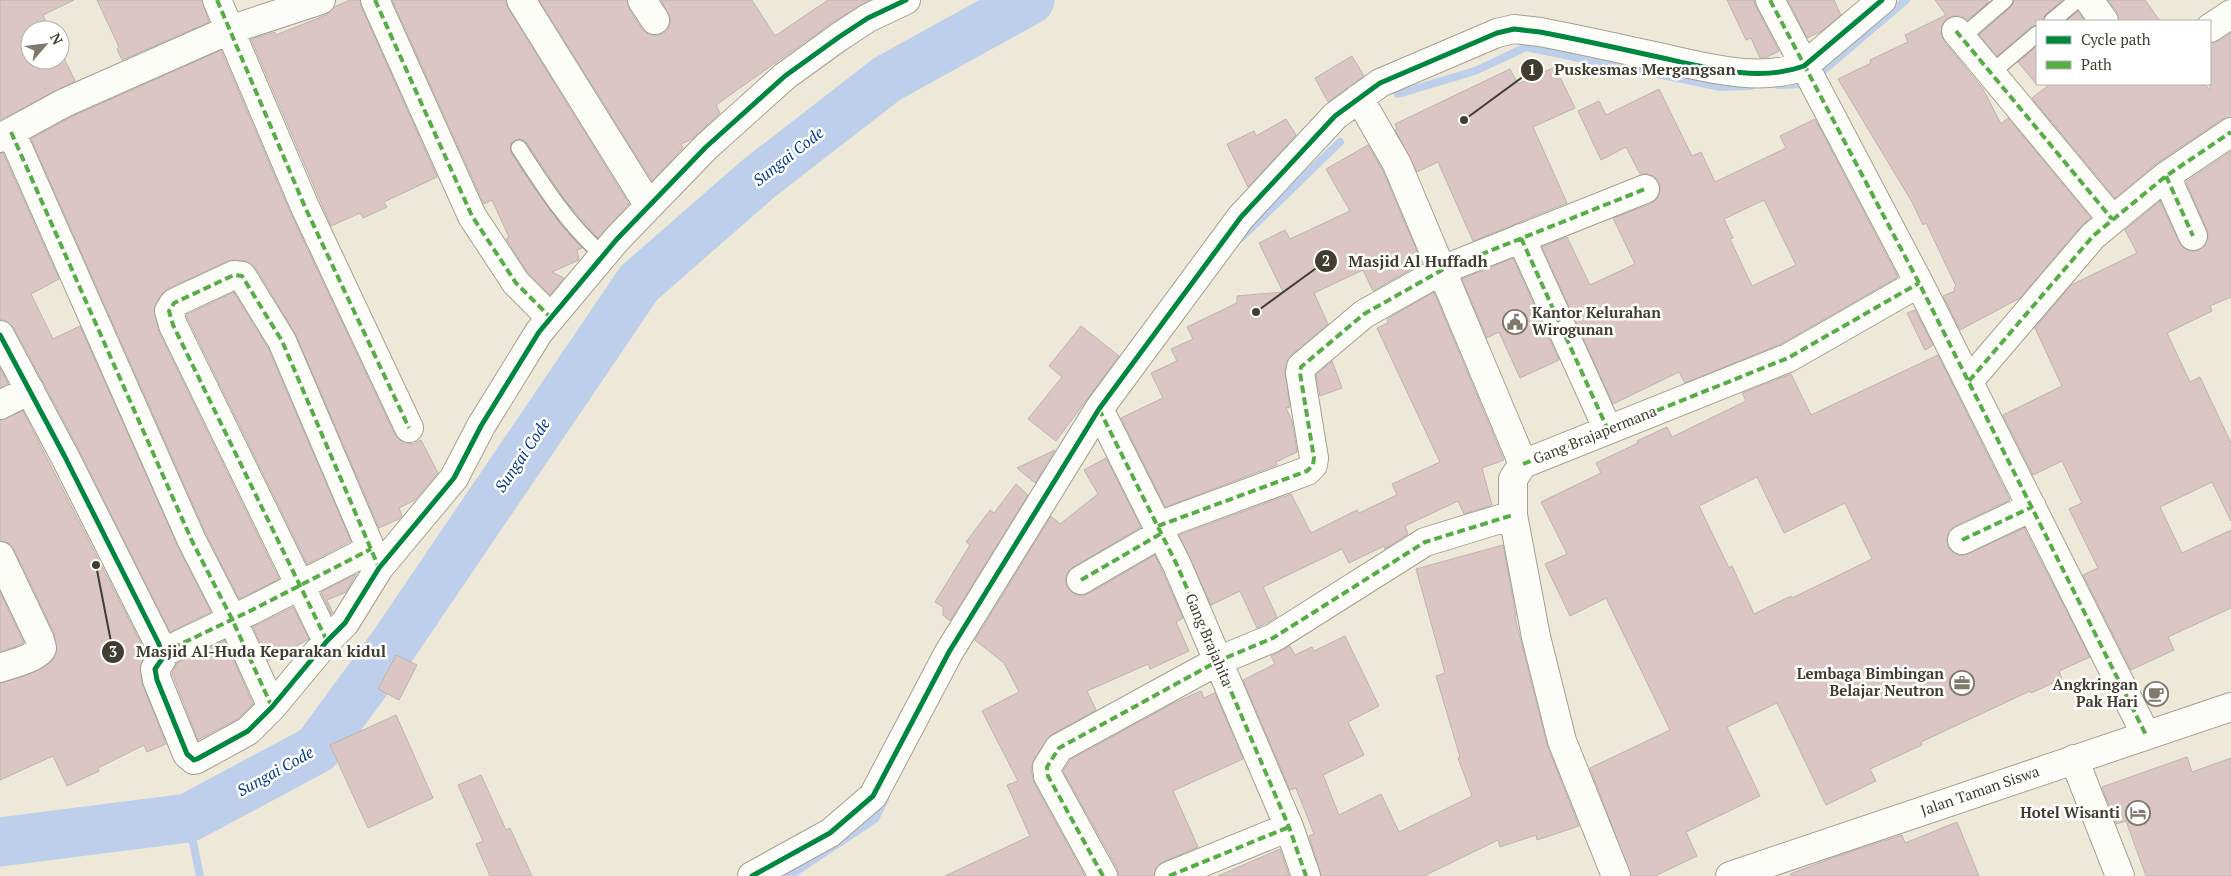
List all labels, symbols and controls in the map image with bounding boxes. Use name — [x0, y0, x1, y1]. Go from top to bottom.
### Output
north arrow — [20, 20, 70, 70]
legend — [2036, 20, 2211, 85]
text: Cycle path — [2081, 29, 2151, 49]
text: N — [46, 30, 68, 48]
callout: Puskesmas Mergangsan — [1520, 54, 1746, 85]
text: Path — [2081, 54, 2112, 74]
text: Puskesmas Mergangsan — [1554, 58, 1736, 80]
text: 1 — [1528, 59, 1536, 79]
water label: Sungai Code — [748, 121, 828, 191]
callout: Masjid Al Huffadh — [1314, 246, 1498, 277]
text: 2 — [1322, 250, 1330, 270]
text: Masjid Al Huffadh — [1348, 250, 1488, 272]
place label: Kantor Kelurahan Wirogunan — [1532, 302, 1661, 339]
public building icon: Kantor Kelurahan Wirogunan — [1502, 309, 1528, 335]
street label: Gang Brajapermana — [1530, 400, 1660, 468]
water label: Sungai Code — [489, 414, 555, 496]
street label: Gang Brajahita — [1181, 590, 1239, 690]
callout: Masjid Al-Huda Keparakan kidul — [100, 636, 396, 667]
text: Masjid Al-Huda Keparakan kidul — [136, 640, 386, 662]
text: 3 — [109, 641, 117, 661]
place label: Lembaga Bimbingan Belajar Neutron — [1797, 663, 1944, 700]
office icon: Lembaga Bimbingan Belajar Neutron — [1949, 670, 1975, 696]
place label: Angkringan Pak Hari — [2053, 674, 2138, 711]
cafe icon: Angkringan Pak Hari — [2143, 681, 2169, 707]
water label: Sungai Code — [233, 741, 317, 801]
street label: Jalan Taman Siswa — [1918, 760, 2042, 820]
hotel icon: Hotel Wisanti — [2125, 800, 2151, 826]
place label: Hotel Wisanti — [2020, 802, 2120, 822]

